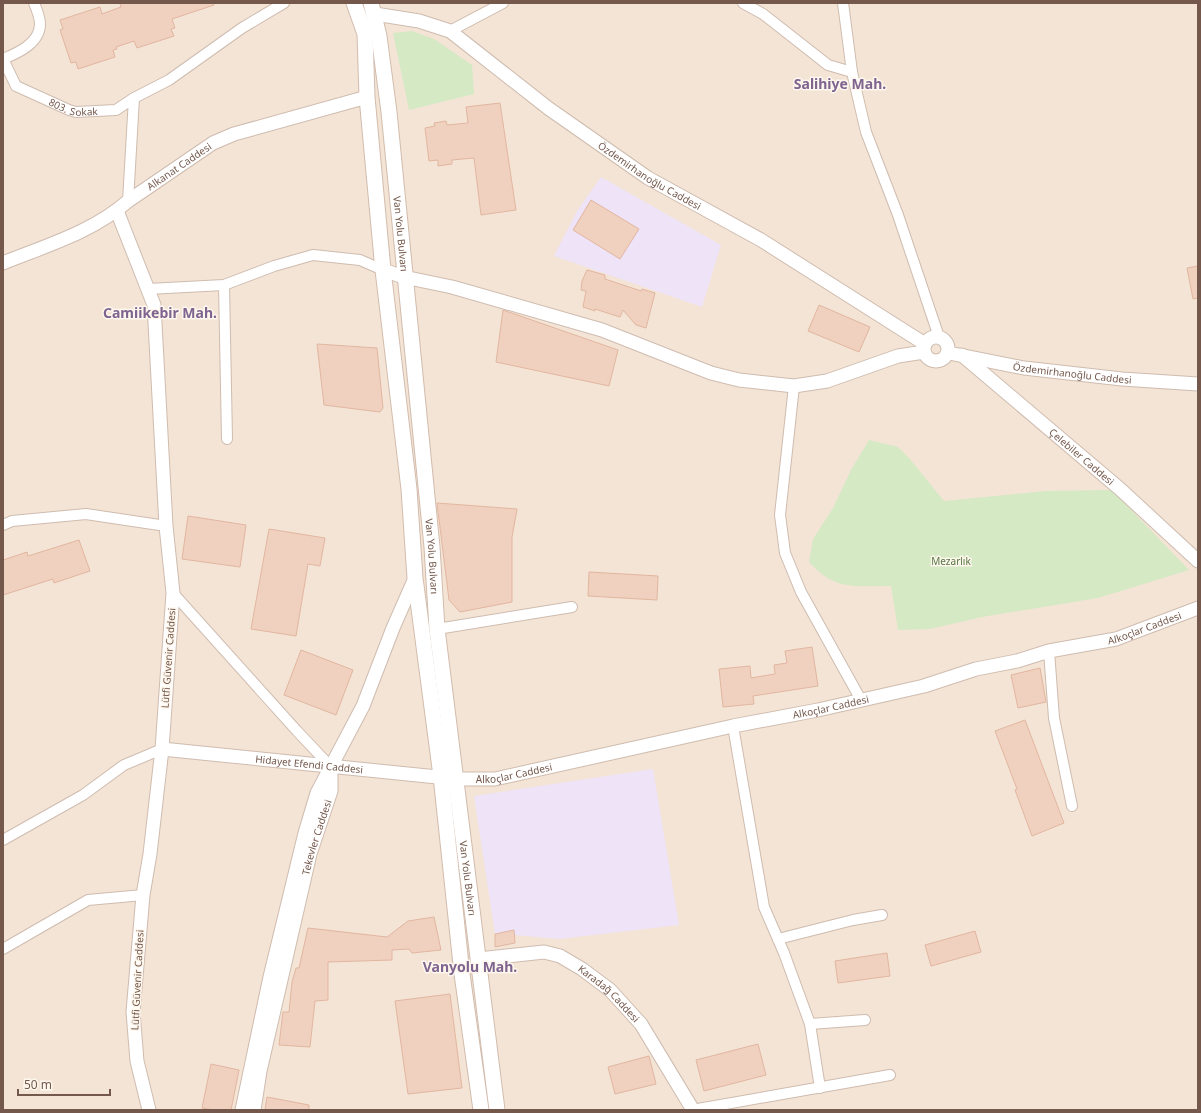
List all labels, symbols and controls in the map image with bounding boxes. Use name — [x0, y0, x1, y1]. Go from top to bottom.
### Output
district label: Salihiye Mah. — [794, 74, 886, 93]
street label: 803. Sokak — [47, 95, 99, 119]
street label: Özdemirhanoğlu Caddesi — [595, 138, 704, 213]
street label: Alkanat Caddesi — [144, 139, 214, 193]
street label: Van Yolu Bulvarı — [390, 195, 412, 272]
district label: Camiikebir Mah. — [103, 303, 217, 322]
street label: Özdemirhanoğlu Caddesi — [1012, 359, 1132, 387]
street label: Çelebiler Caddesi — [1046, 425, 1117, 488]
street label: Van Yolu Bulvarı — [422, 518, 442, 594]
park label: Mezarlık — [931, 554, 971, 568]
street label: Lütfi Güvenir Caddesi — [158, 607, 178, 709]
street label: Alkoçlar Caddesi — [1107, 608, 1183, 647]
street label: Alkoçlar Caddesi — [792, 692, 870, 722]
street label: Hidayet Efendi Caddesi — [255, 752, 364, 776]
street label: Alkoçlar Caddesi — [476, 760, 553, 786]
street label: Tekevler Caddesi — [298, 798, 335, 877]
street label: Van Yolu Bulvarı — [456, 840, 480, 917]
street label: Lütfi Güvenir Caddesi — [127, 929, 147, 1031]
district label: Vanyolu Mah. — [423, 957, 517, 976]
street label: Karadağ Caddesi — [575, 962, 643, 1025]
scale bar — [18, 1071, 110, 1097]
text: 50 m — [24, 1076, 52, 1093]

